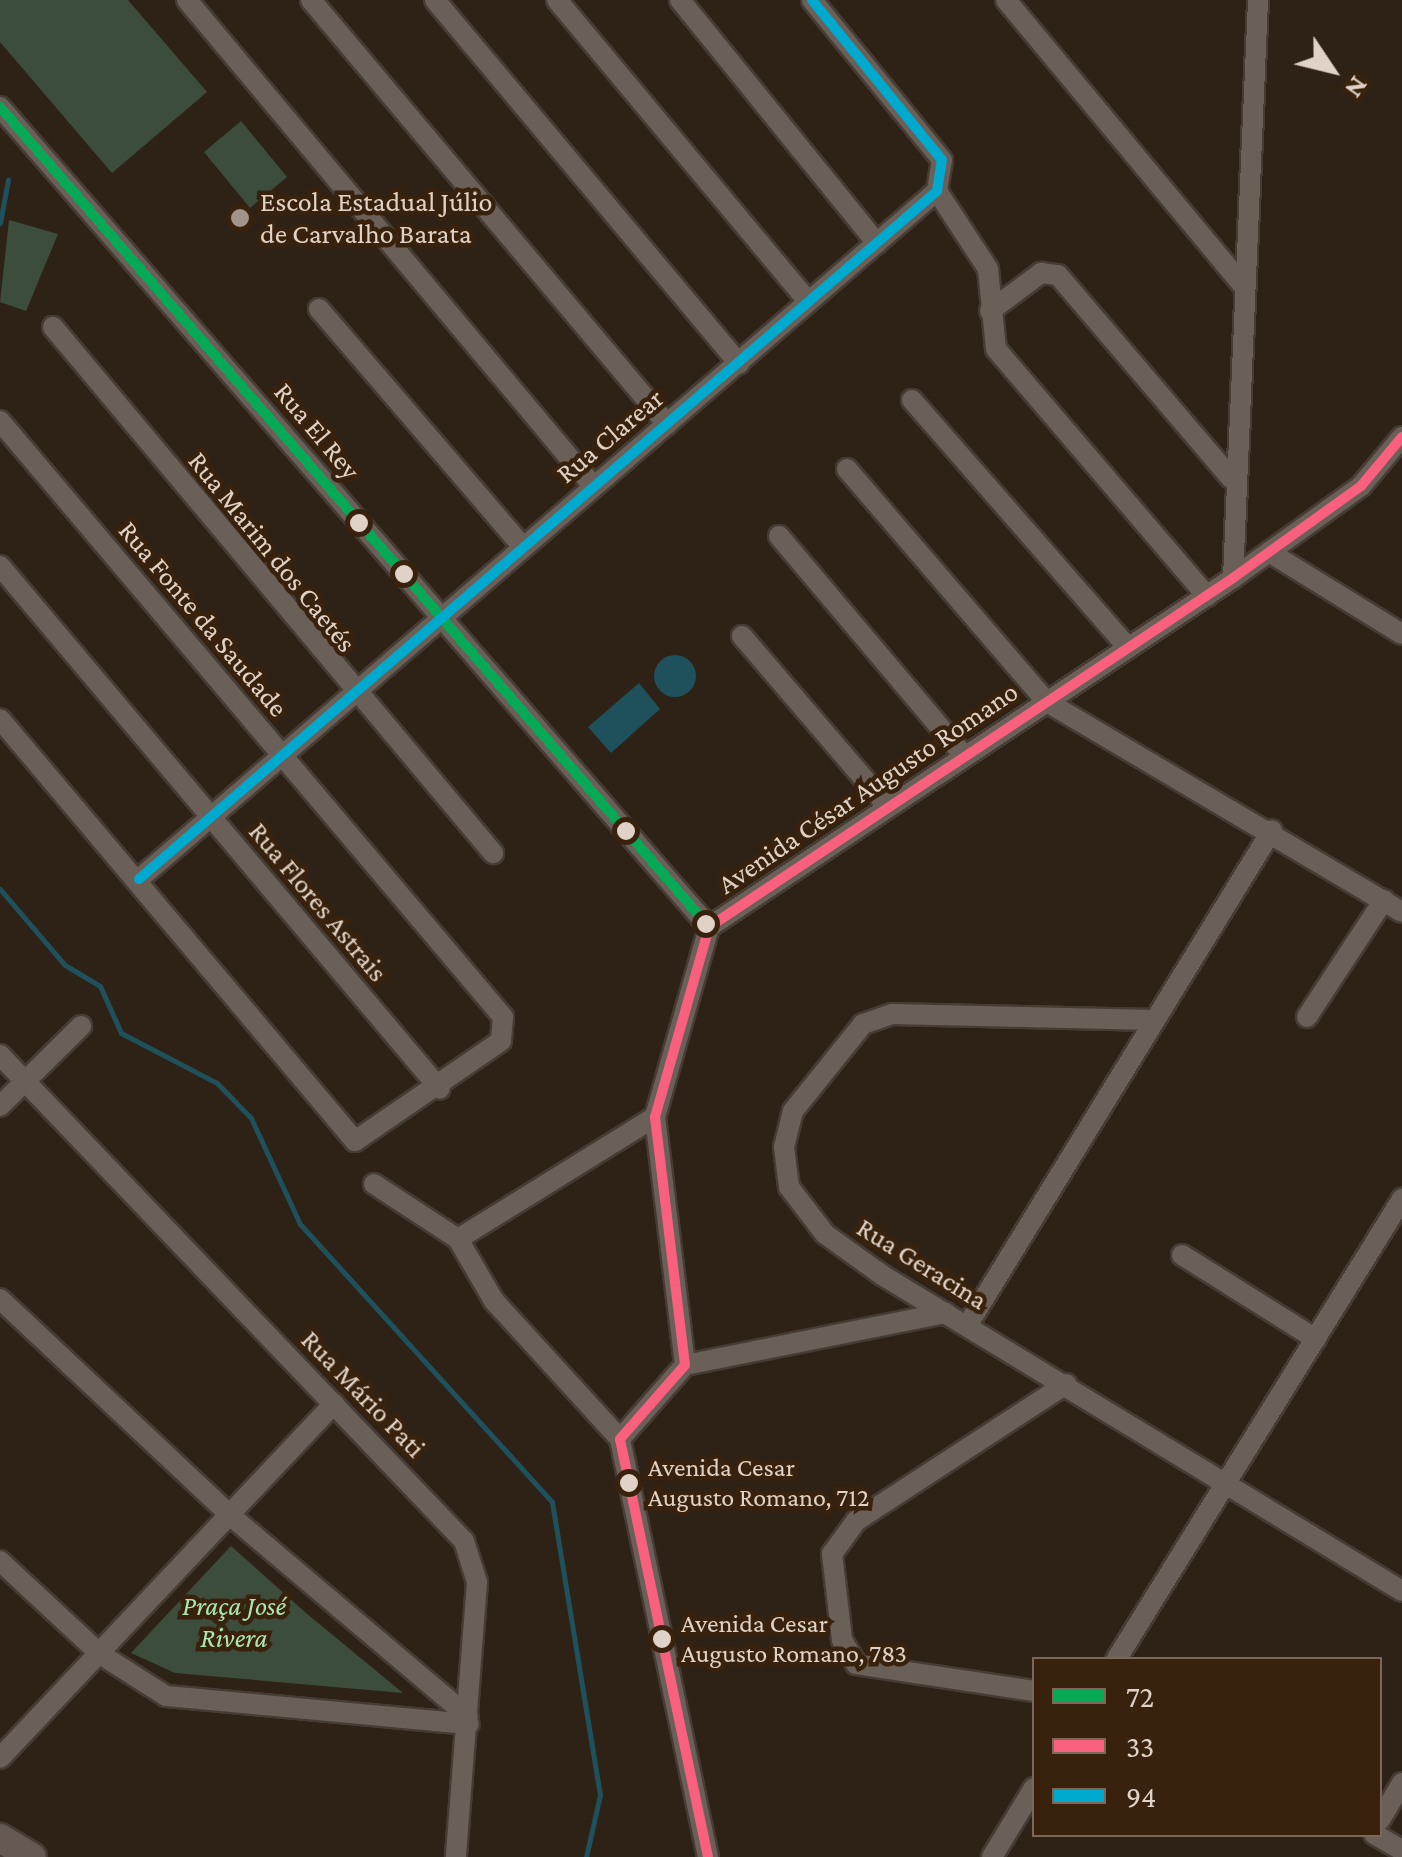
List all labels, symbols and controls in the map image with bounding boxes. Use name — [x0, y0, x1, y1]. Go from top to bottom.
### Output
north arrow — [1282, 20, 1382, 120]
text: N — [1339, 71, 1375, 104]
place label: Escola Estadual Júlio de Carvalho Barata — [260, 185, 492, 251]
marker: Escola Estadual Júlio de Carvalho Barata — [229, 207, 251, 229]
street label: Rua El Rey — [267, 376, 367, 486]
street label: Rua Clarear — [550, 381, 670, 491]
street label: Rua Marim dos Caetés — [181, 445, 363, 659]
unlabelled marker — [349, 513, 369, 533]
street label: Rua Fonte da Saudade — [111, 514, 295, 724]
unlabelled marker — [394, 564, 414, 584]
street label: Avenida César Augusto Romano — [711, 675, 1025, 901]
street label: Rua Flores Astrais — [241, 815, 395, 989]
unlabelled marker — [616, 821, 636, 841]
unlabelled marker — [696, 914, 716, 934]
street label: Rua Geracina — [851, 1211, 993, 1317]
street label: Rua Mário Pati — [294, 1323, 432, 1465]
place label: Avenida Cesar Augusto Romano, 712 — [648, 1452, 869, 1514]
marker: Avenida Cesar Augusto Romano, 712 — [619, 1473, 639, 1493]
park label: Praça José Rivera — [182, 1589, 286, 1655]
place label: Avenida Cesar Augusto Romano, 783 — [681, 1608, 907, 1670]
marker: Avenida Cesar Augusto Romano, 783 — [652, 1629, 672, 1649]
legend — [1032, 1657, 1382, 1837]
text: 72 — [1126, 1680, 1154, 1713]
text: 33 — [1126, 1730, 1154, 1763]
text: 94 — [1126, 1780, 1156, 1813]

